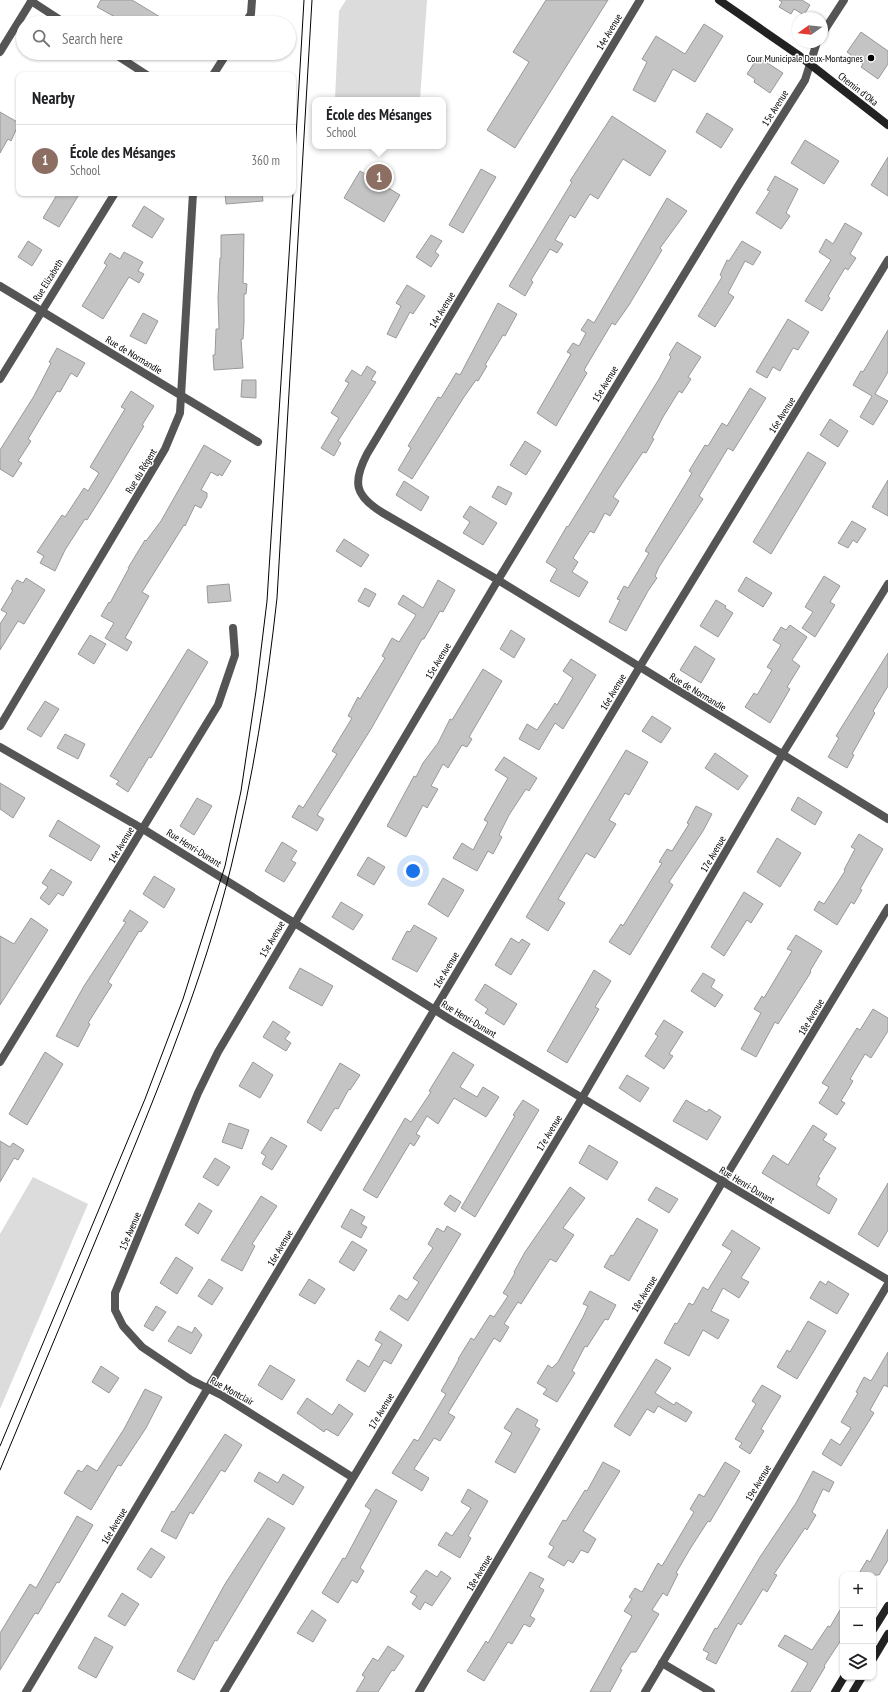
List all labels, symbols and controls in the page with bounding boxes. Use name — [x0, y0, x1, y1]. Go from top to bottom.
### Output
street label: 14e Avenue — [593, 11, 625, 53]
north arrow — [792, 12, 828, 48]
search box — [16, 16, 296, 60]
icon: search — [30, 27, 52, 49]
text: Search here — [62, 29, 123, 48]
place label: Cour Municipale Deux-Montagnes — [747, 52, 864, 65]
marker: Cour Municipale Deux-Montagnes — [866, 53, 876, 63]
street label: Chemin d'Oka — [835, 69, 881, 109]
text: Nearby — [32, 87, 75, 109]
street label: 15e Avenue — [759, 87, 791, 129]
popup — [312, 97, 446, 149]
text: École des Mésanges — [326, 105, 432, 124]
text: School — [326, 124, 356, 141]
text: École des Mésanges — [70, 143, 176, 162]
text: 1 — [42, 152, 48, 169]
text: 360 m — [251, 152, 280, 169]
text: School — [70, 162, 100, 179]
pin: 1 — [366, 162, 392, 192]
street label: Rue Elizabeth — [30, 256, 66, 304]
street label: 14e Avenue — [426, 289, 458, 331]
street label: Rue de Normandie — [103, 333, 165, 377]
street label: 15e Avenue — [589, 363, 621, 405]
street label: 16e Avenue — [766, 394, 798, 436]
street label: Rue du Régent — [122, 446, 160, 496]
street label: 15e Avenue — [422, 640, 454, 682]
street label: Rue de Normandie — [667, 670, 729, 714]
street label: 16e Avenue — [597, 671, 629, 713]
street label: 14e Avenue — [105, 824, 137, 866]
street label: Rue Henri-Dunant — [164, 826, 224, 870]
street label: 17e Avenue — [697, 833, 729, 875]
your location — [403, 861, 423, 881]
street label: 15e Avenue — [256, 918, 288, 960]
street label: 16e Avenue — [430, 949, 462, 991]
street label: 18e Avenue — [795, 996, 827, 1038]
street label: Rue Henri-Dunant — [439, 997, 499, 1041]
street label: 17e Avenue — [533, 1112, 565, 1154]
street label: Rue Henri-Dunant — [717, 1163, 777, 1207]
street label: 15e Avenue — [116, 1210, 144, 1252]
street label: 16e Avenue — [264, 1227, 296, 1269]
street label: 18e Avenue — [628, 1273, 660, 1315]
street label: Rue Montclair — [208, 1374, 256, 1408]
street label: 17e Avenue — [365, 1390, 397, 1432]
street label: 19e Avenue — [742, 1462, 774, 1504]
street label: 16e Avenue — [98, 1505, 130, 1547]
street label: 18e Avenue — [463, 1552, 495, 1594]
map controls — [840, 1572, 876, 1680]
button: + — [840, 1572, 876, 1608]
button: − — [840, 1608, 876, 1644]
button: layers — [840, 1644, 876, 1680]

